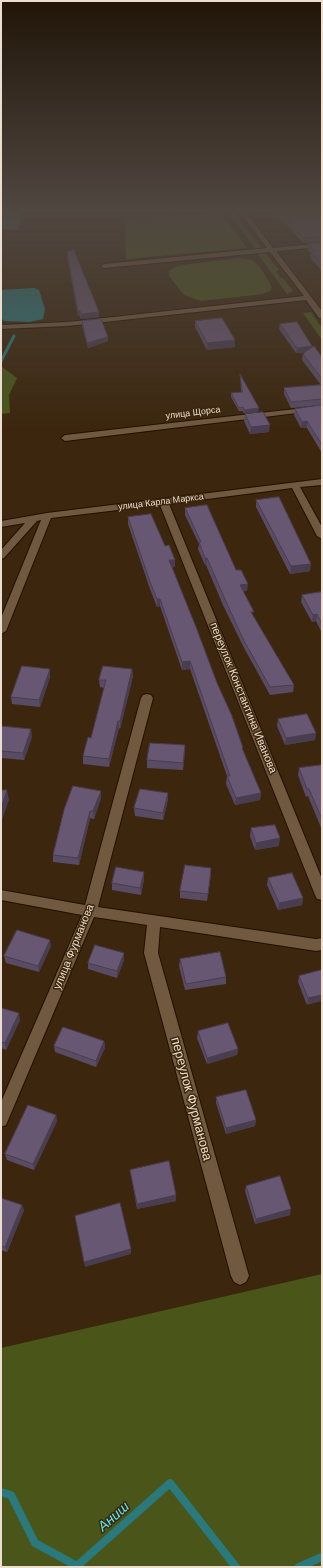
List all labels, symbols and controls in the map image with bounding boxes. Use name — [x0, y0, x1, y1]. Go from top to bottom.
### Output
street label: улица Щорса — [165, 404, 221, 422]
street label: улица Карла Маркса — [118, 491, 204, 513]
street label: переулок Константина Иванова — [207, 621, 279, 775]
street label: улица Фурманова — [51, 902, 97, 992]
street label: переулок Фурманова — [167, 1036, 215, 1162]
water label: Аниш — [95, 1499, 133, 1535]

